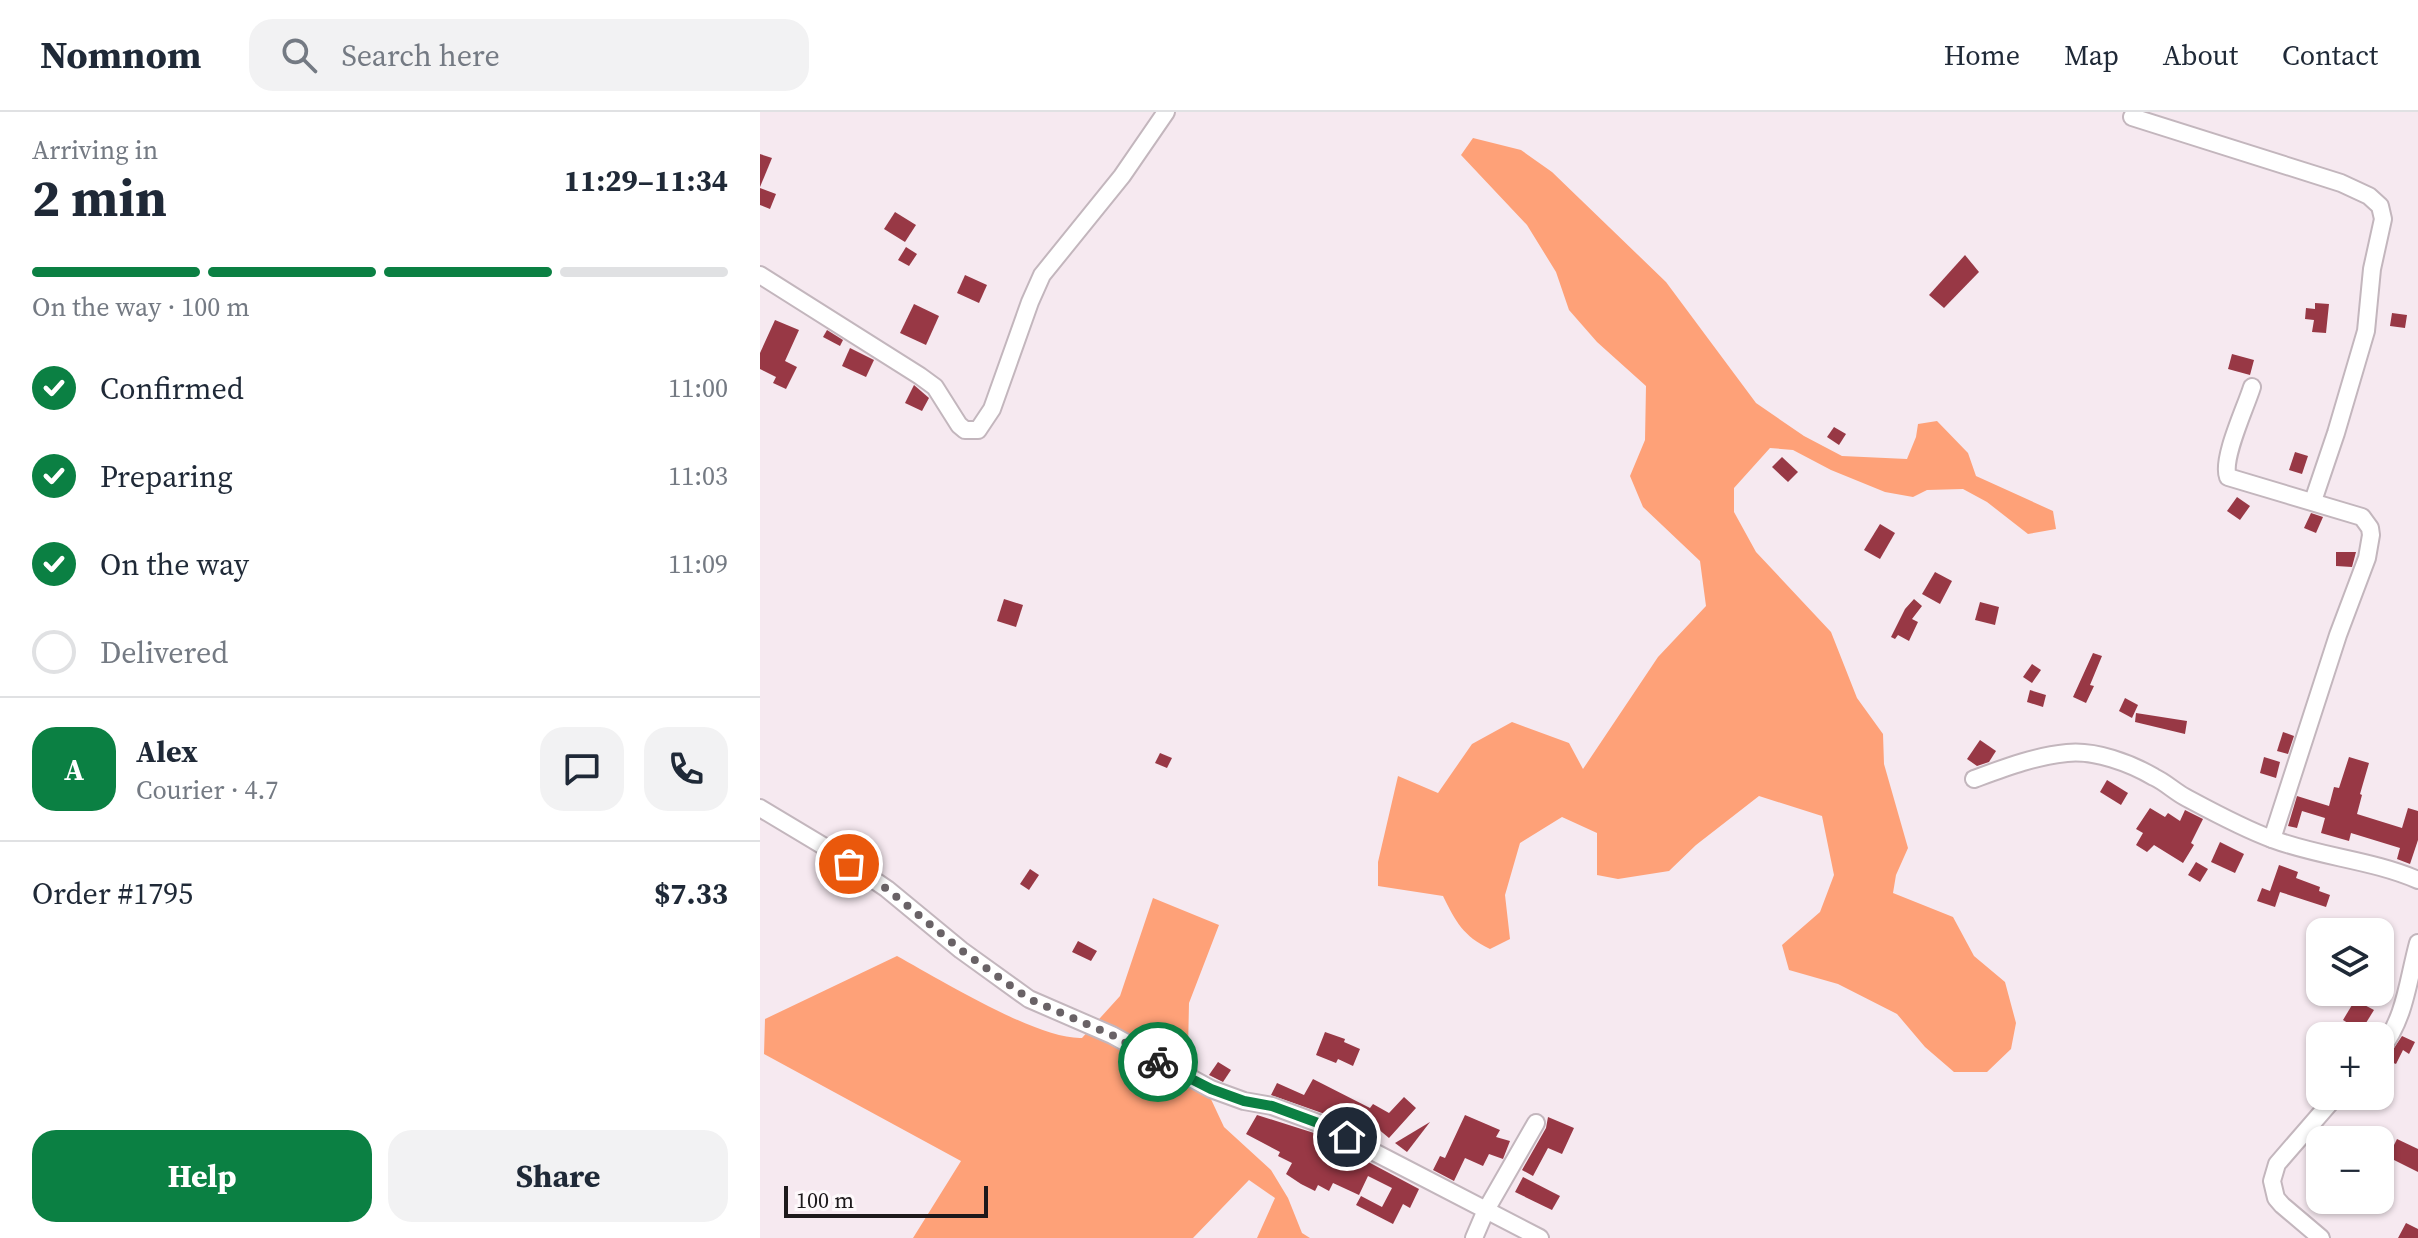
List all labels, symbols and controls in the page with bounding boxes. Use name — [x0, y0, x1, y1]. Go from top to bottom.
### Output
search box — [249, 19, 809, 91]
text: Nomnom — [40, 29, 201, 81]
icon: search — [277, 33, 321, 77]
text: Search here — [341, 35, 500, 76]
text: Home — [1944, 36, 2020, 74]
text: Map — [2064, 36, 2119, 74]
text: About — [2163, 36, 2238, 74]
text: Contact — [2282, 36, 2378, 74]
text: Arriving in — [32, 132, 158, 168]
text: 11:29–11:34 — [564, 160, 728, 201]
text: 2 min — [32, 162, 167, 233]
text: On the way · 100 m — [32, 289, 250, 325]
icon: check — [32, 366, 76, 410]
text: Confirmed — [100, 368, 244, 409]
text: 11:00 — [668, 370, 728, 406]
icon: check — [32, 454, 76, 498]
text: Preparing — [100, 456, 233, 497]
text: 11:03 — [668, 458, 728, 494]
icon: check — [32, 542, 76, 586]
text: On the way — [100, 544, 249, 585]
text: 11:09 — [668, 546, 728, 582]
text: Delivered — [100, 632, 228, 673]
button: chat — [540, 727, 624, 811]
button: phone — [644, 727, 728, 811]
text: Alex — [136, 731, 198, 772]
text: A — [64, 749, 84, 790]
text: Courier · 4.7 — [136, 772, 278, 808]
pin — [815, 830, 883, 898]
icon: bag — [827, 842, 871, 886]
text: Order #1795 — [32, 873, 193, 914]
text: $7.33 — [654, 873, 728, 914]
map controls — [2306, 918, 2394, 1214]
button: layers — [2306, 918, 2394, 1006]
courier — [1118, 1022, 1198, 1102]
button: + — [2306, 1022, 2394, 1110]
icon: bike — [1136, 1040, 1180, 1084]
pin — [1313, 1103, 1381, 1171]
icon: home — [1325, 1115, 1369, 1159]
button: − — [2306, 1126, 2394, 1214]
button: Help — [32, 1130, 372, 1222]
button: Share — [388, 1130, 728, 1222]
scale bar — [784, 1182, 988, 1218]
text: 100 m — [796, 1185, 854, 1215]

